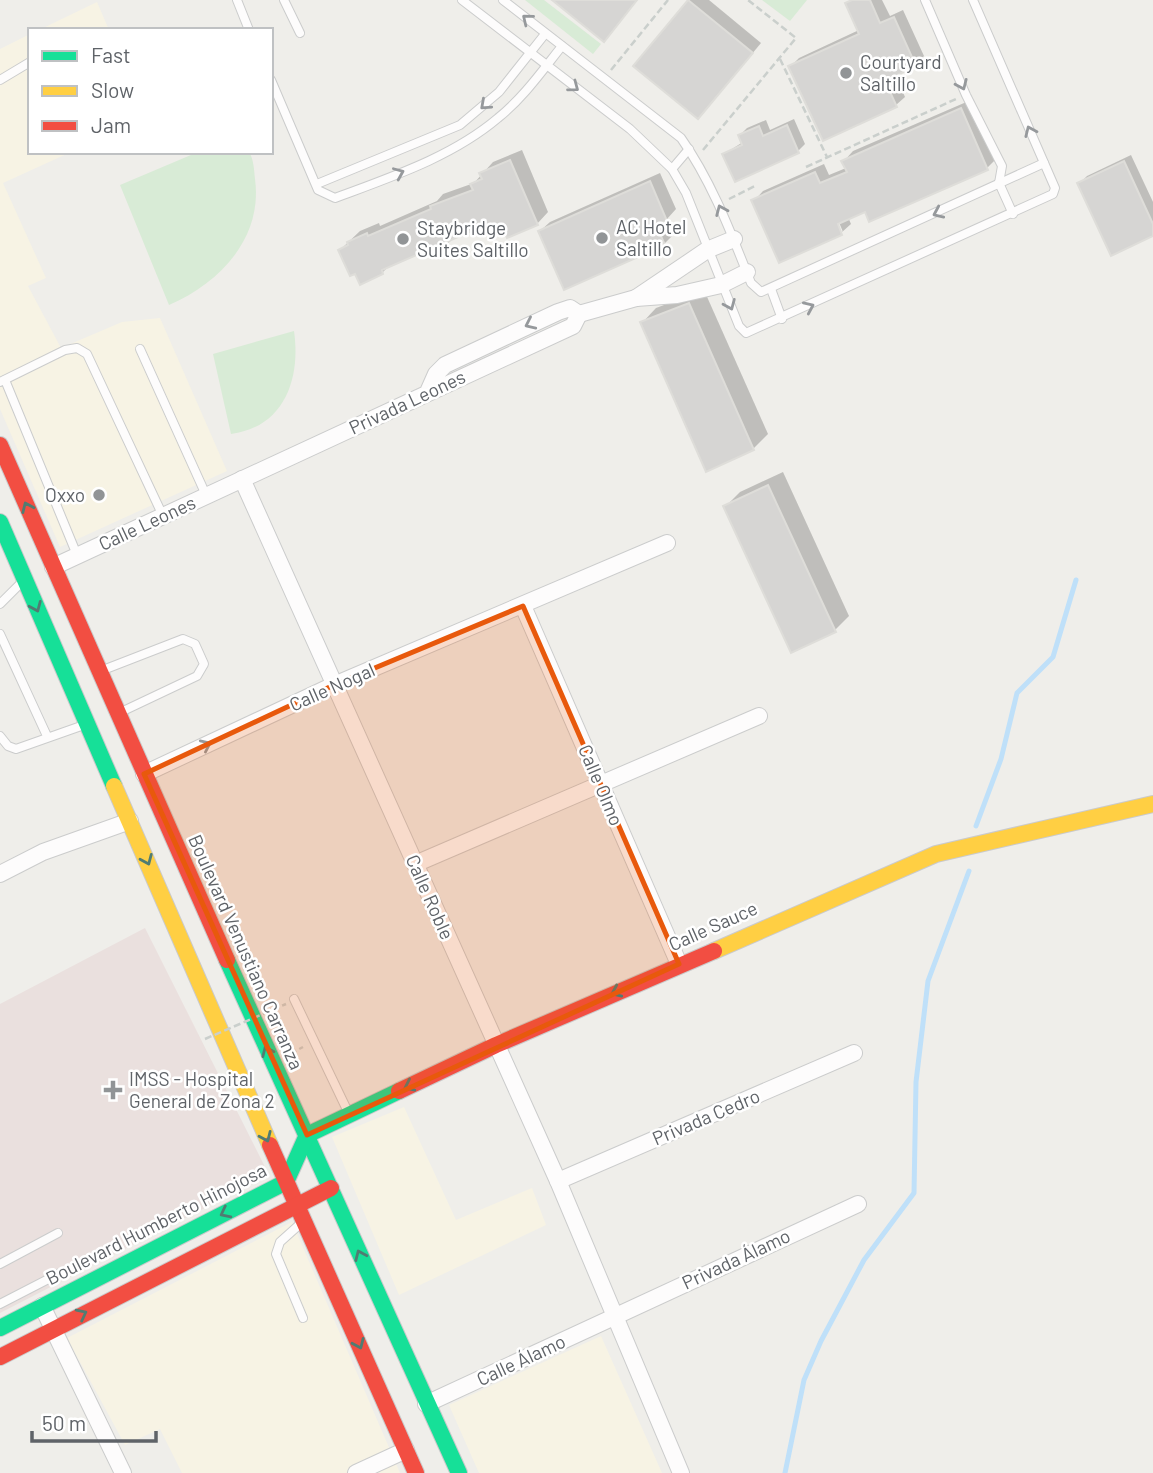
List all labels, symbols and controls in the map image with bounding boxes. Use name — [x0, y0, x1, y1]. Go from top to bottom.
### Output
one-way arrow — [523, 15, 535, 28]
legend — [28, 28, 273, 154]
text: Fast — [91, 42, 131, 67]
place label: Courtyard Saltillo — [860, 50, 942, 95]
marker: Courtyard Saltillo — [838, 65, 854, 81]
text: Slow — [91, 77, 134, 102]
one-way arrow — [566, 78, 579, 91]
one-way arrow — [954, 78, 968, 90]
one-way arrow — [481, 96, 494, 109]
text: Jam — [91, 112, 131, 137]
one-way arrow — [1024, 126, 1038, 138]
one-way arrow — [391, 167, 404, 181]
one-way arrow — [715, 204, 729, 217]
one-way arrow — [933, 205, 945, 219]
place label: AC Hotel Saltillo — [616, 215, 686, 260]
place label: Staybridge Suites Saltillo — [417, 216, 529, 261]
marker: AC Hotel Saltillo — [594, 230, 610, 246]
marker: Staybridge Suites Saltillo — [395, 231, 411, 247]
one-way arrow — [722, 298, 736, 311]
one-way arrow — [802, 301, 814, 315]
one-way arrow — [525, 316, 537, 330]
street label: Privada Leones — [345, 365, 469, 439]
place label: Oxxo — [45, 483, 85, 506]
marker: Oxxo — [91, 487, 107, 503]
street label: Calle Leones — [95, 490, 199, 555]
one-way arrow — [21, 501, 35, 514]
one-way arrow — [28, 600, 42, 612]
street label: Calle Nogal — [285, 657, 378, 716]
one-way arrow — [199, 740, 211, 754]
street label: Calle Olmo — [574, 741, 629, 829]
street label: Boulevard Venustiano Carranza — [184, 831, 309, 1073]
street label: Calle Roble — [402, 851, 459, 943]
one-way arrow — [139, 853, 153, 866]
street label: Calle Sauce — [665, 896, 761, 955]
one-way arrow — [611, 984, 624, 998]
one-way arrow — [261, 1046, 275, 1058]
place label: IMSS - Hospital General de Zona 2 — [129, 1067, 275, 1112]
one-way arrow — [404, 1078, 416, 1092]
marker: IMSS - Hospital General de Zona 2 — [103, 1080, 123, 1100]
street label: Privada Cedro — [649, 1084, 763, 1150]
one-way arrow — [258, 1130, 272, 1142]
street label: Boulevard Humberto Hinojosa — [42, 1158, 270, 1289]
one-way arrow — [220, 1204, 232, 1218]
street label: Privada Álamo — [678, 1223, 794, 1294]
one-way arrow — [354, 1249, 368, 1262]
one-way arrow — [75, 1309, 87, 1323]
street label: Calle Álamo — [473, 1329, 569, 1390]
one-way arrow — [351, 1337, 365, 1349]
scale bar — [32, 1400, 156, 1444]
text: 50 m — [42, 1410, 86, 1435]

